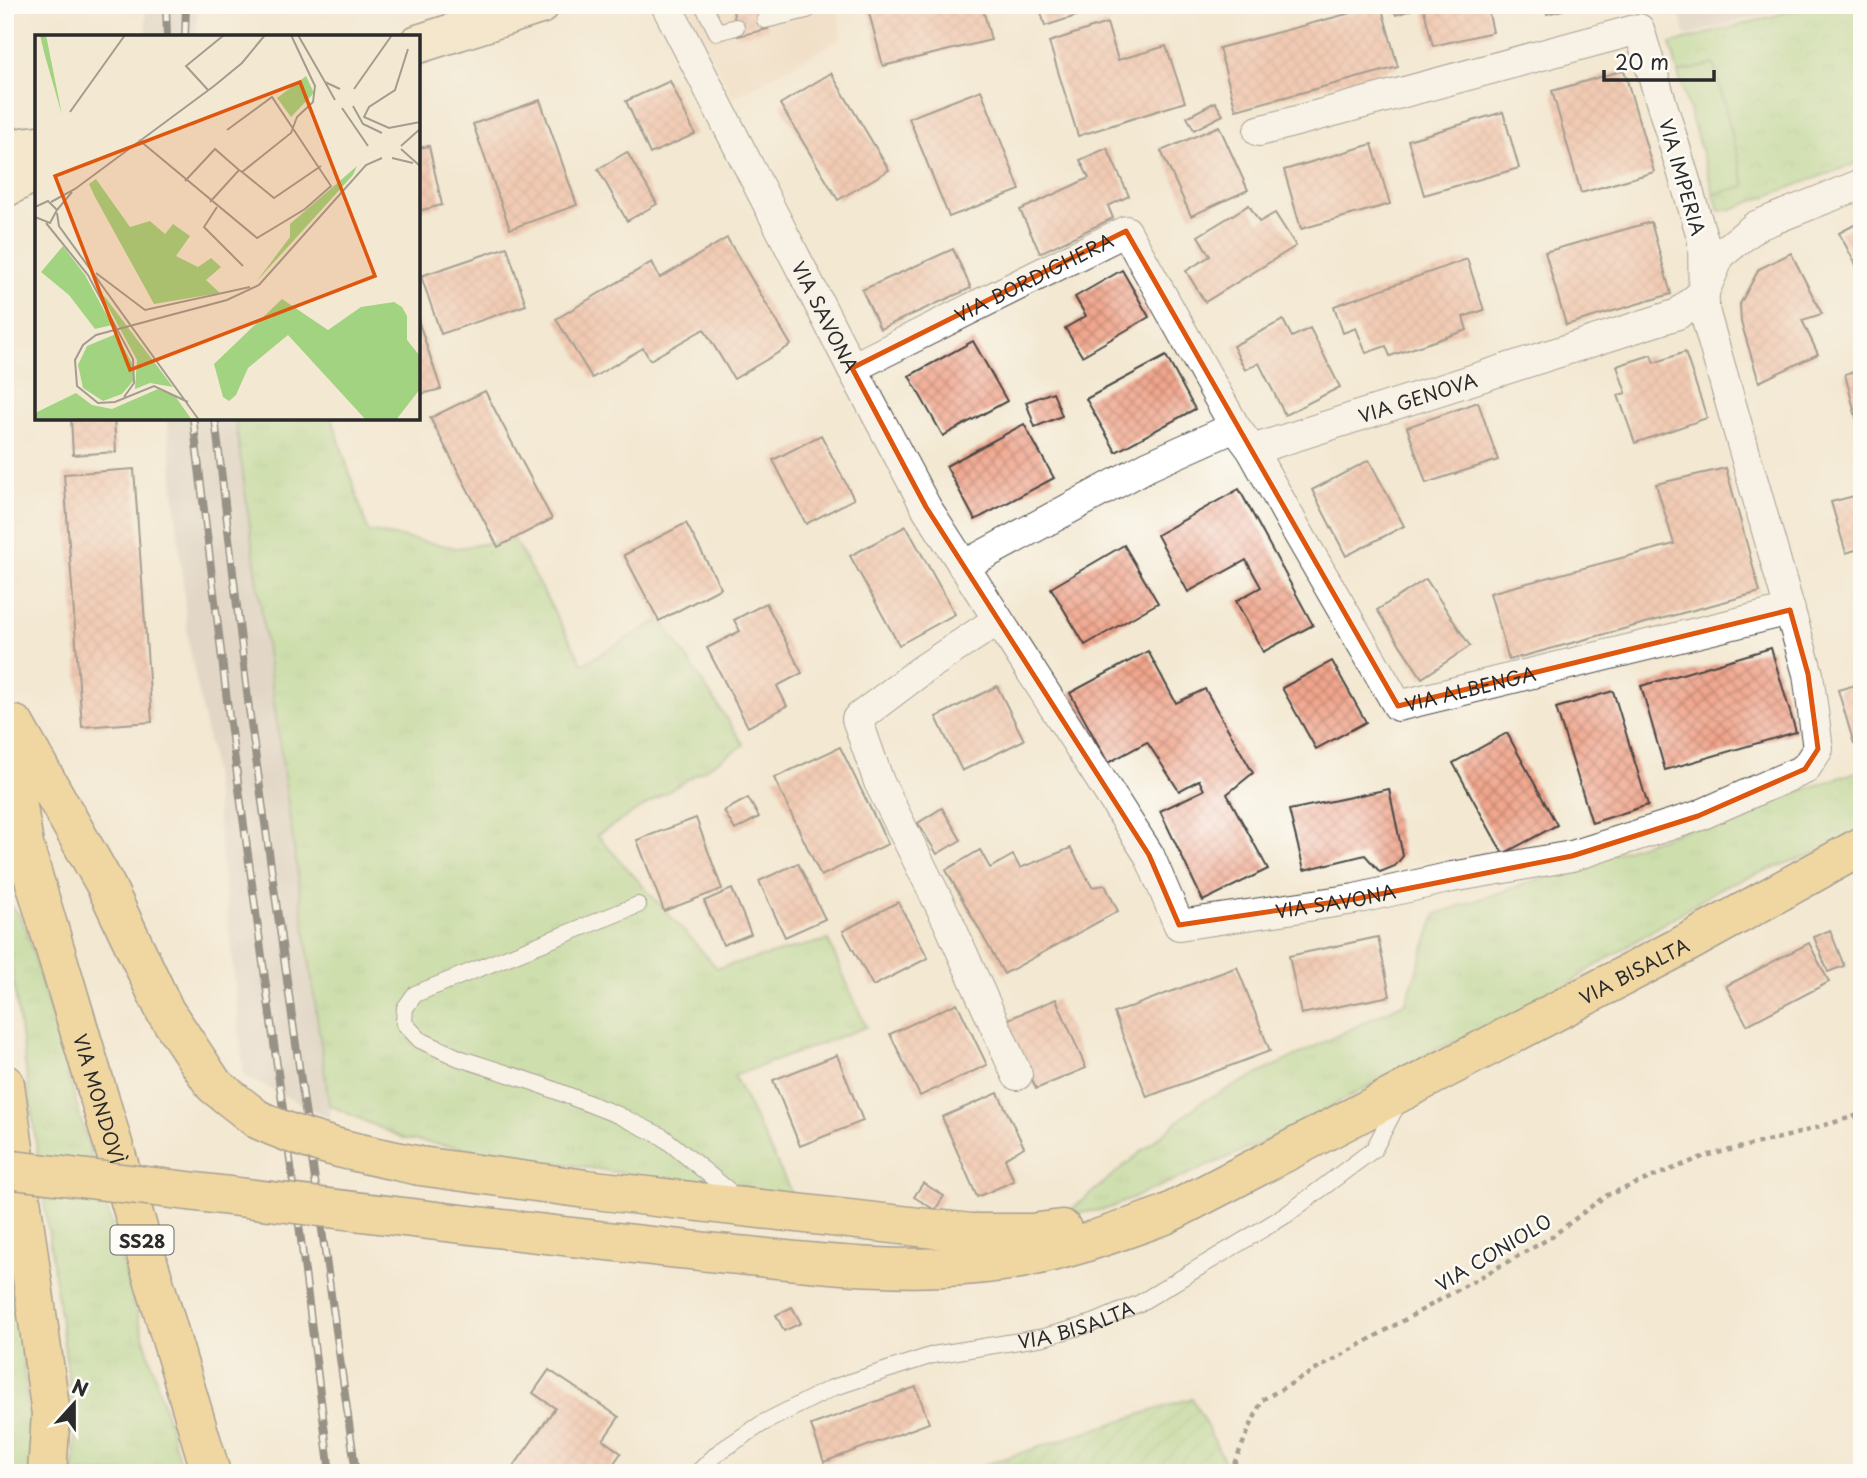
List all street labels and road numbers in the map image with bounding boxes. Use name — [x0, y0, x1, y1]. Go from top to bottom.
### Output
street label: VIA IMPERIA — [1653, 115, 1713, 239]
street label: VIA BORDIGHERA — [949, 226, 1118, 329]
street label: VIA SAVONA — [785, 256, 866, 377]
street label: VIA GENOVA — [1355, 365, 1480, 429]
street label: VIA ALBENGA — [1402, 659, 1539, 718]
street label: VIA SAVONA — [1273, 876, 1398, 925]
street label: VIA BISALTA — [1574, 930, 1694, 1011]
street label: VIA MONDOVÌ — [67, 1030, 132, 1167]
street label: VIA CONIOLO — [1430, 1206, 1556, 1298]
road number: SS28 — [110, 1226, 174, 1254]
street label: VIA BISALTA — [1016, 1293, 1138, 1355]

